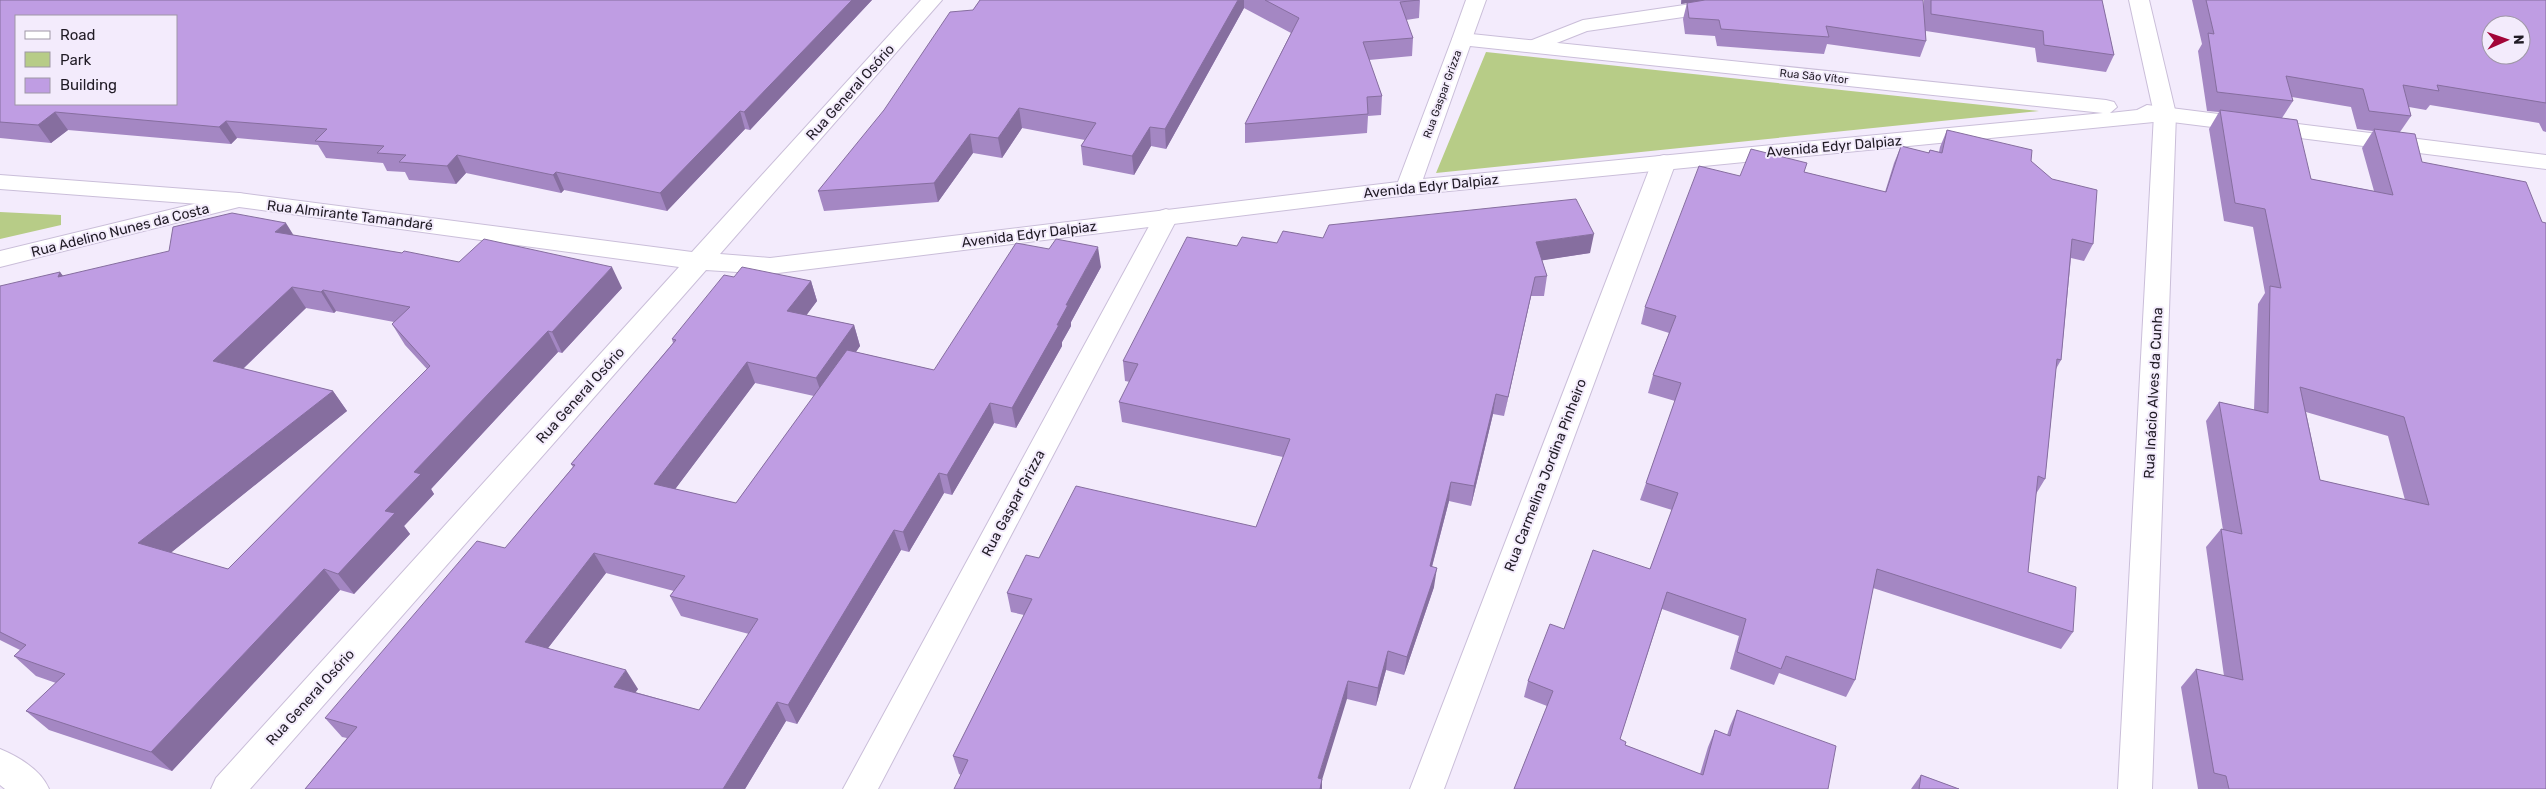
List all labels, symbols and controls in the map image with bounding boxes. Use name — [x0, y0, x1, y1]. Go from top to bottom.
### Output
legend — [15, 15, 178, 105]
north arrow — [2481, 15, 2531, 65]
text: Road — [60, 26, 96, 44]
text: N — [2510, 34, 2527, 45]
street label: Rua General Osório — [803, 41, 898, 144]
street label: Rua Gaspar Grizza — [1421, 48, 1464, 140]
text: Park — [60, 51, 91, 69]
street label: Rua São Vítor — [1779, 66, 1850, 87]
text: Building — [60, 76, 117, 94]
street label: Avenida Edyr Dalpiaz — [1766, 132, 1902, 161]
street label: Avenida Edyr Dalpiaz — [1363, 171, 1500, 202]
street label: Rua Almirante Tamandaré — [266, 197, 434, 234]
street label: Rua Adelino Nunes da Costa — [29, 200, 211, 261]
street label: Avenida Edyr Dalpiaz — [961, 218, 1098, 251]
street label: Rua Inácio Alves da Cunha — [2141, 307, 2166, 479]
street label: Rua General Osório — [533, 344, 628, 447]
street label: Rua Carmelina Jordina Pinheiro — [1501, 376, 1590, 574]
street label: Rua Gaspar Grizza — [978, 447, 1049, 559]
street label: Rua General Osório — [263, 646, 358, 749]

